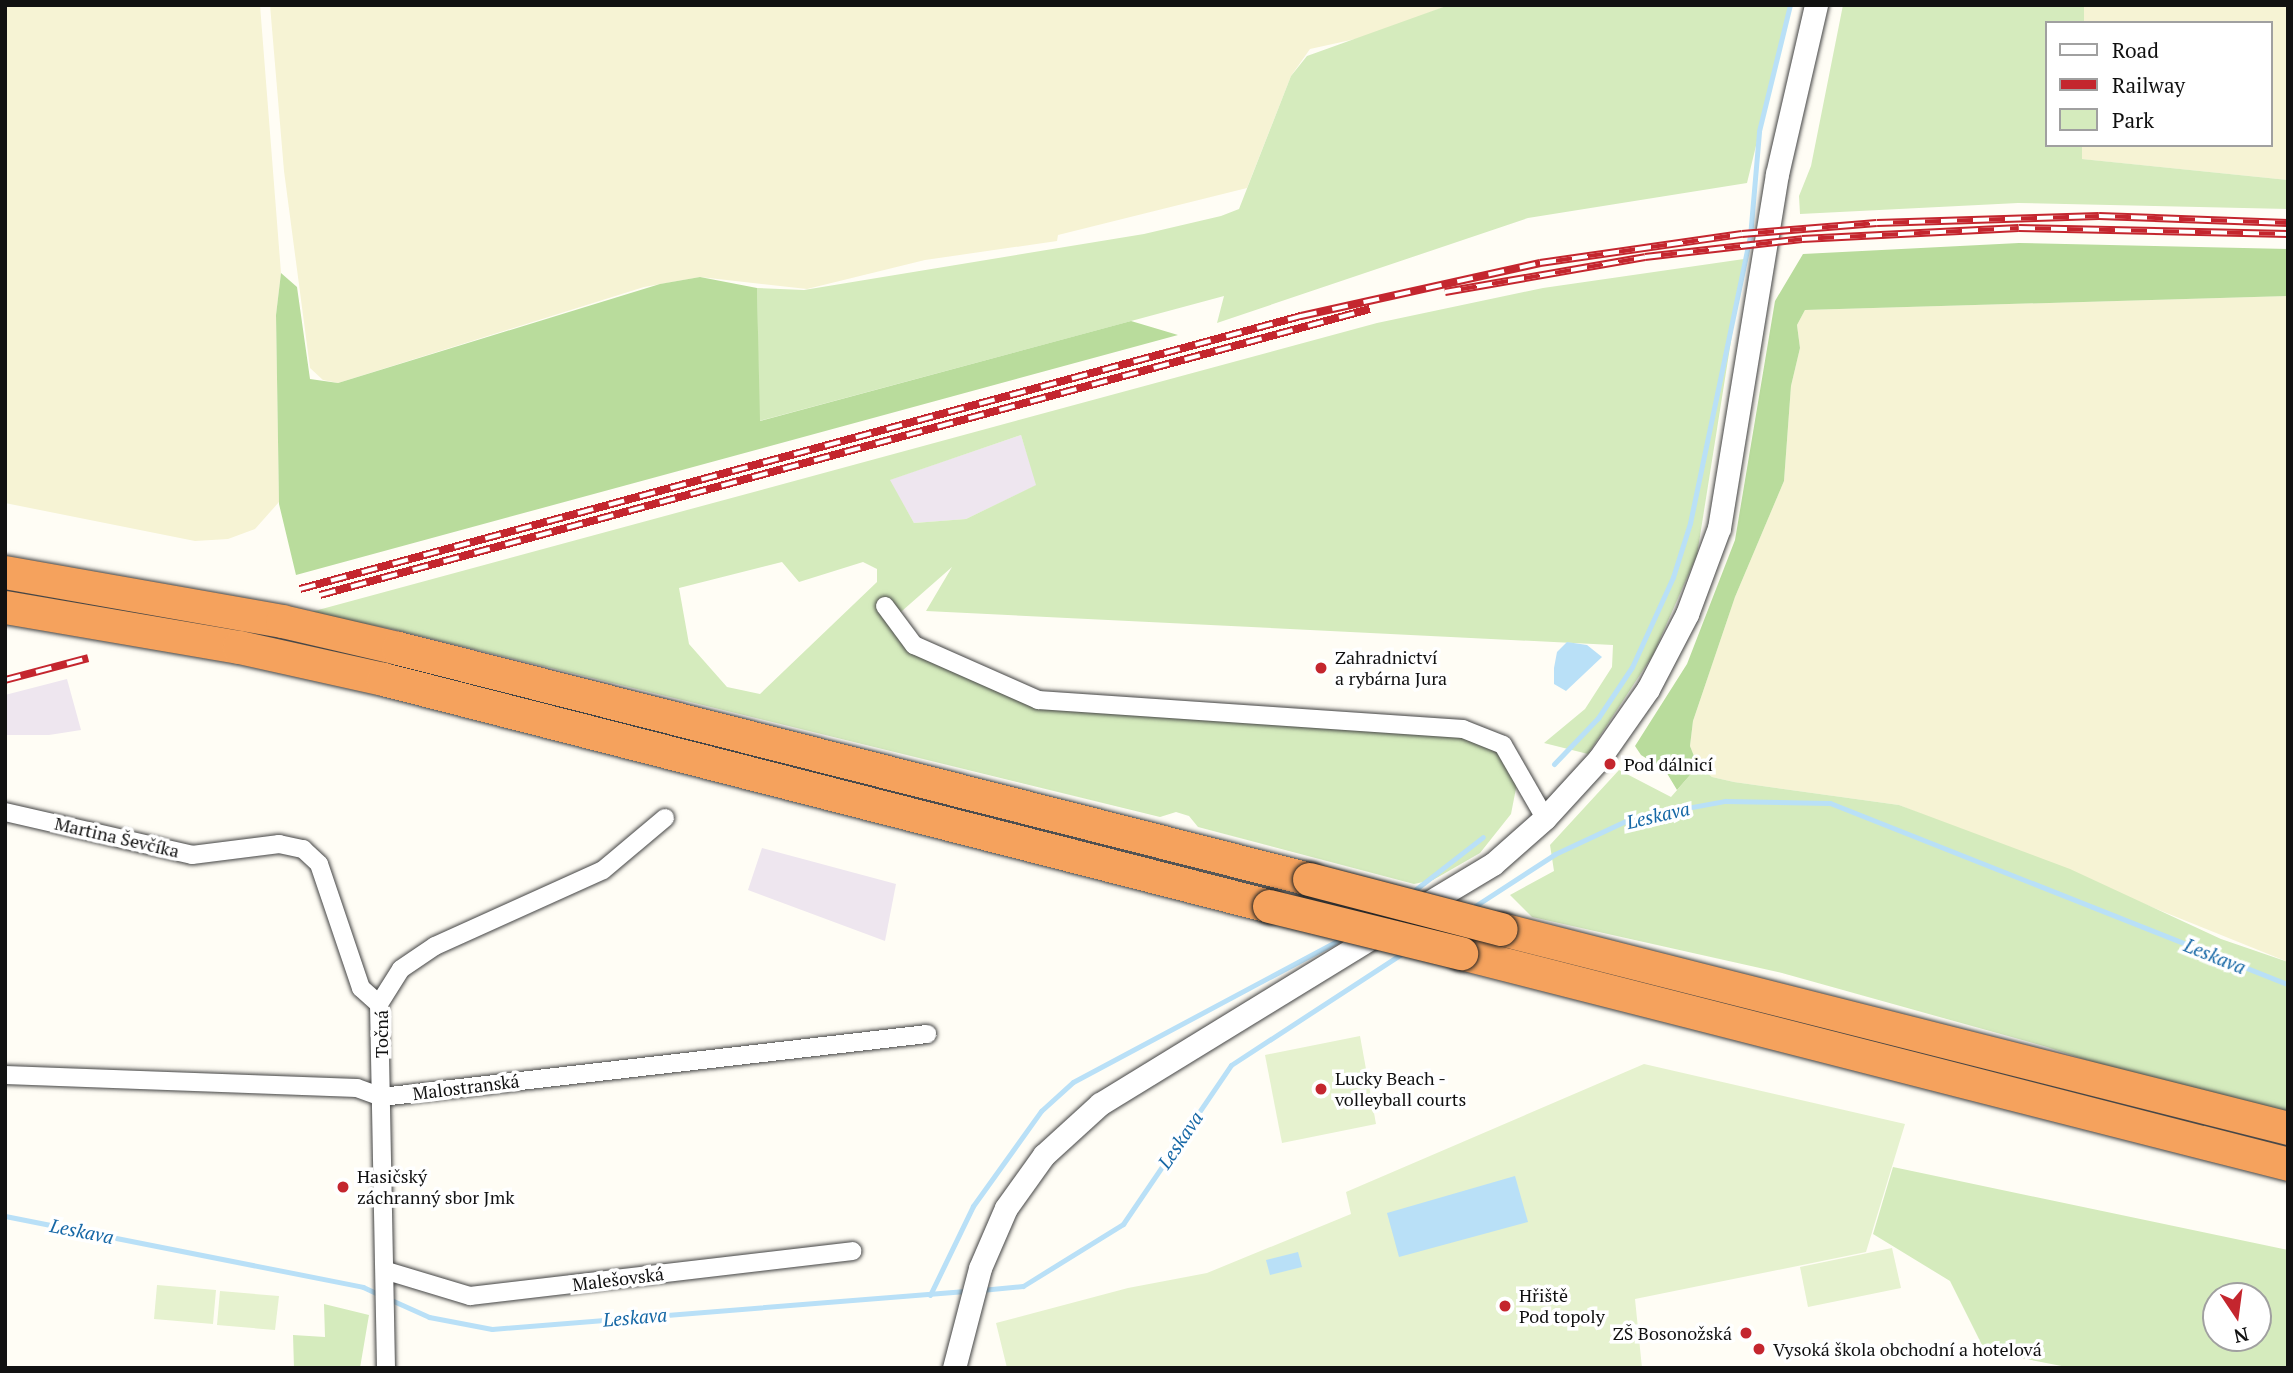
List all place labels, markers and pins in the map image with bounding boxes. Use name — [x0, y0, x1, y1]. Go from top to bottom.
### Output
place label: Zahradnictví a rybárna Jura — [1335, 647, 1447, 690]
marker: Zahradnictví a rybárna Jura — [1313, 660, 1329, 676]
place label: Pod dálnicí — [1624, 753, 1713, 775]
marker: Pod dálnicí — [1602, 756, 1618, 772]
place label: Lucky Beach - volleyball courts — [1335, 1068, 1466, 1110]
marker: Lucky Beach - volleyball courts — [1313, 1081, 1329, 1097]
place label: Hasičský záchranný sbor Jmk — [357, 1166, 514, 1208]
marker: Hasičský záchranný sbor Jmk — [335, 1179, 351, 1195]
place label: Hřiště Pod topoly — [1519, 1285, 1605, 1328]
marker: Hřiště Pod topoly — [1497, 1298, 1513, 1314]
place label: ZŠ Bosonožská — [1613, 1322, 1732, 1344]
marker: ZŠ Bosonožská — [1738, 1325, 1754, 1341]
place label: Vysoká škola obchodní a hotelová — [1773, 1338, 2042, 1360]
marker: Vysoká škola obchodní a hotelová — [1751, 1341, 1767, 1357]

